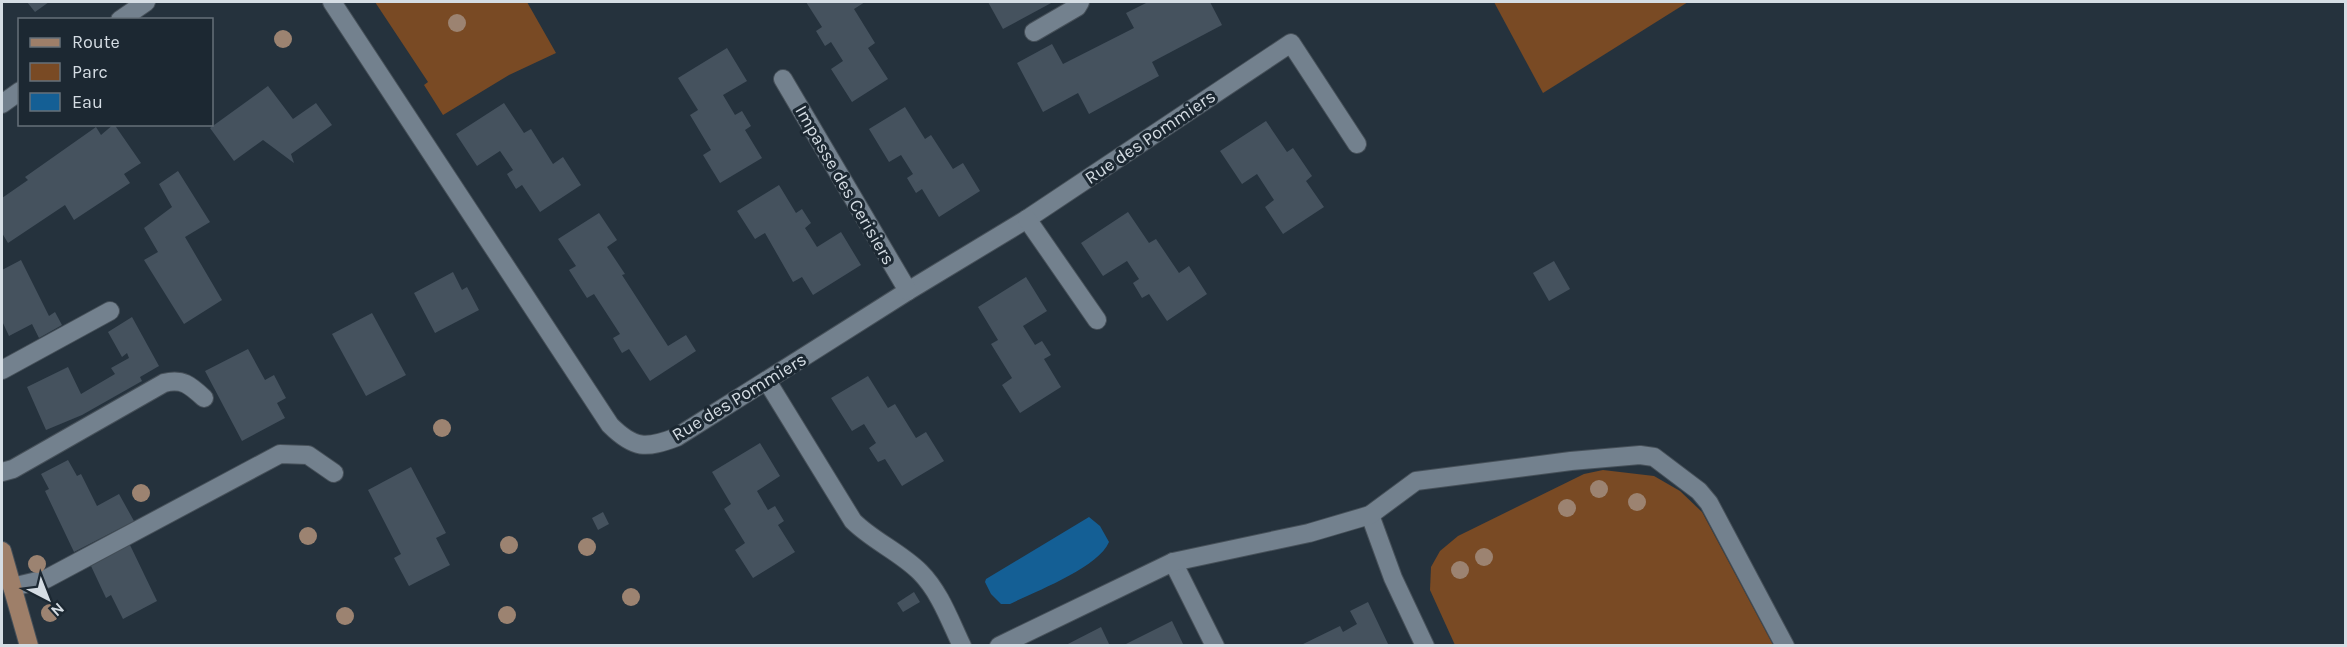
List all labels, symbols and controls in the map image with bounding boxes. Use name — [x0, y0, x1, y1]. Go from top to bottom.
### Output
legend — [18, 18, 213, 126]
text: Route — [72, 31, 120, 53]
text: Parc — [72, 61, 108, 83]
street label: Rue des Pommiers — [1080, 85, 1220, 189]
text: Eau — [72, 91, 103, 113]
street label: Impasse des Cerisiers — [790, 101, 900, 269]
street label: Rue des Pommiers — [668, 348, 810, 446]
north arrow — [18, 569, 78, 629]
text: N — [47, 599, 68, 621]

